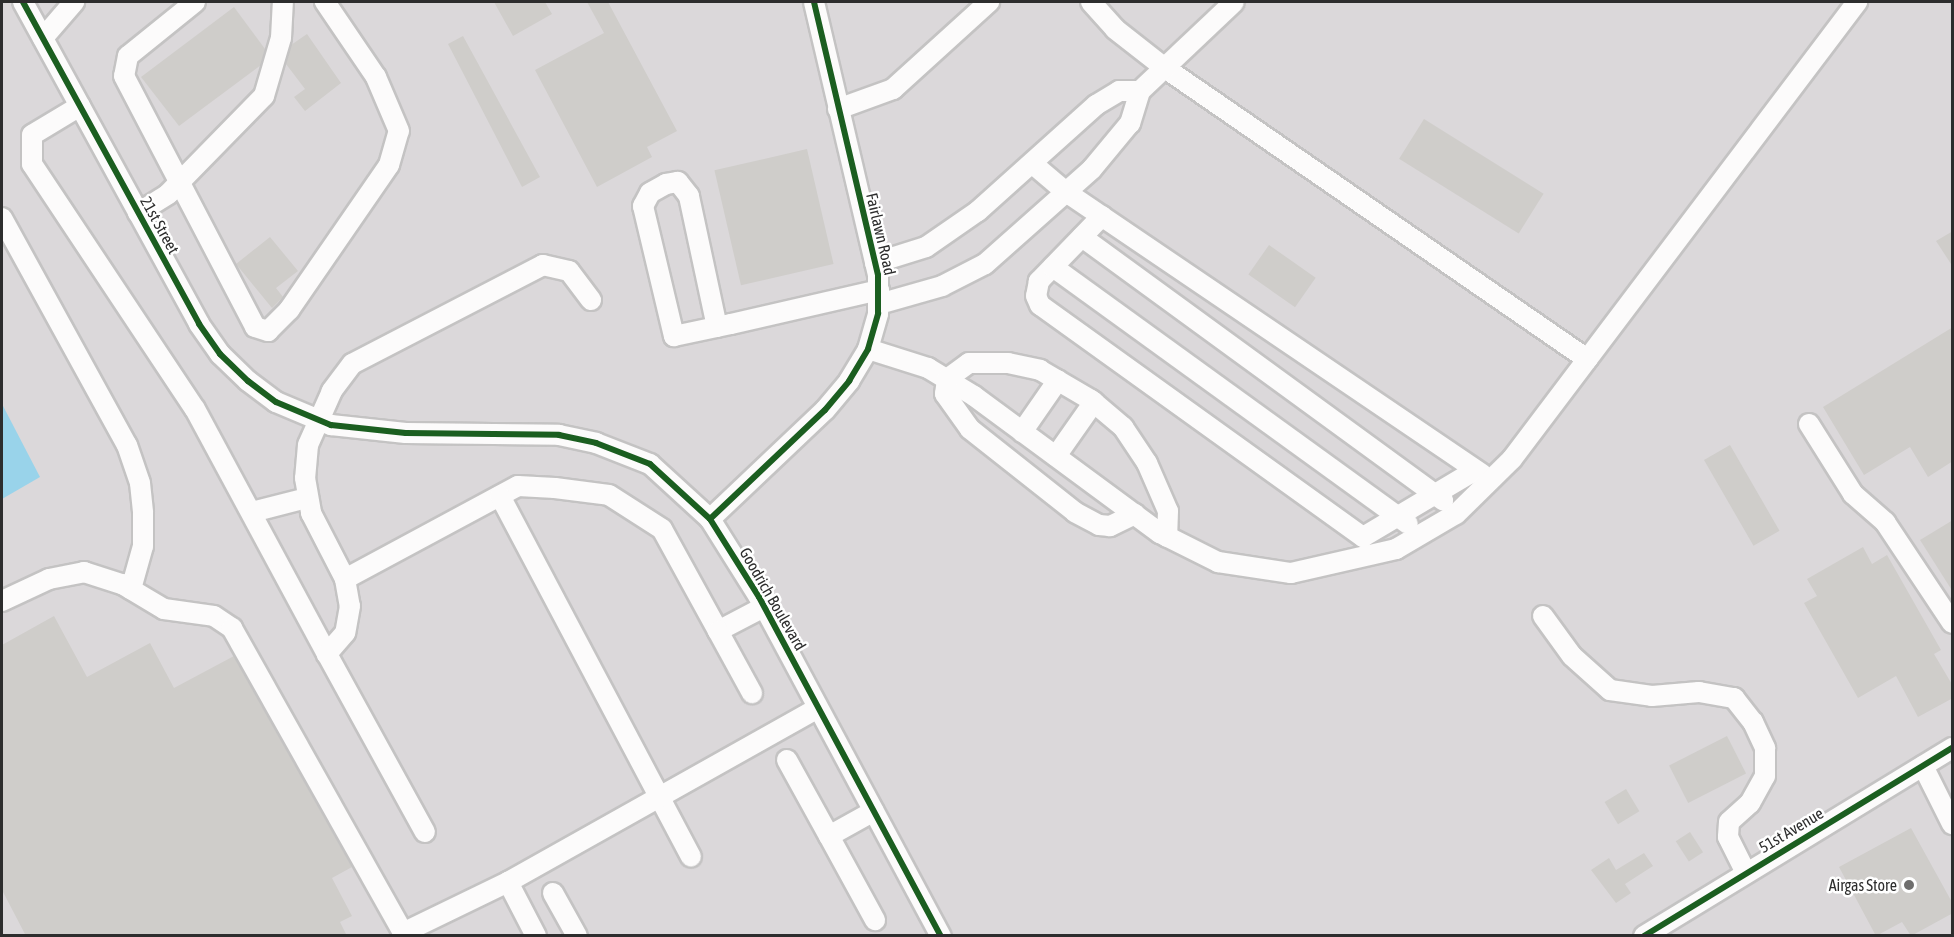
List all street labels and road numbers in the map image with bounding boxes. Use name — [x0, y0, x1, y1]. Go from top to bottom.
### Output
street label: Fairlawn Road — [862, 191, 900, 277]
street label: 21st Street — [136, 193, 184, 257]
street label: Goodrich Boulevard — [736, 544, 810, 654]
street label: 51st Avenue — [1755, 803, 1827, 857]

